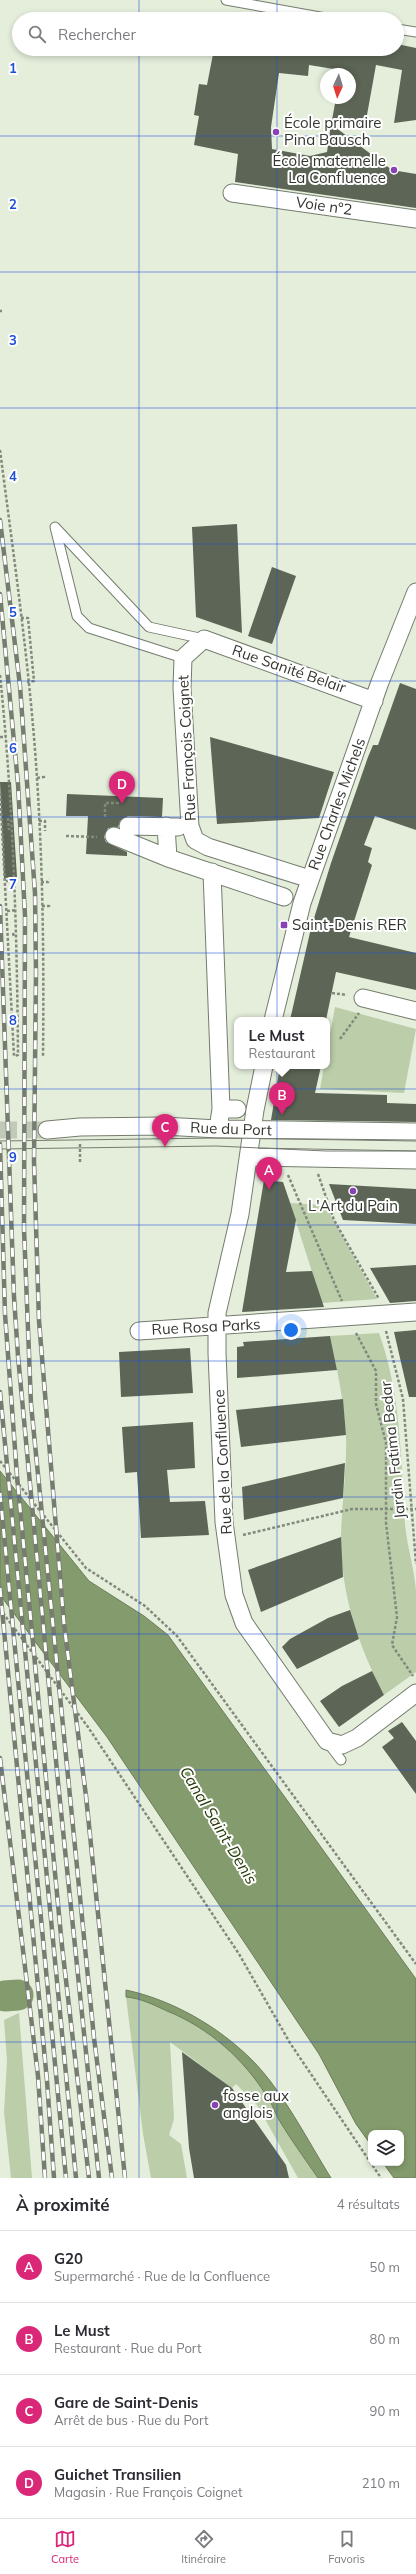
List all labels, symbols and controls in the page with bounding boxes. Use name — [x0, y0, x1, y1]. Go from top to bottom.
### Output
search box — [12, 12, 404, 56]
icon: search — [26, 23, 48, 45]
text: Rechercher — [58, 25, 136, 44]
text: 1 — [9, 60, 17, 76]
north arrow — [320, 68, 356, 104]
place label: École primaire Pina Bausch — [284, 113, 382, 149]
marker: École primaire Pina Bausch — [271, 127, 281, 137]
place label: École maternelle La Confluence — [273, 151, 386, 187]
marker: École maternelle La Confluence — [389, 165, 399, 175]
street label: Voie n°2 — [295, 192, 353, 219]
text: 2 — [9, 196, 17, 212]
text: 3 — [9, 332, 17, 348]
text: 4 — [9, 468, 17, 484]
text: 5 — [9, 604, 17, 620]
street label: Rue Sanité Belair — [230, 640, 349, 697]
street label: Rue François Coignet — [173, 674, 200, 822]
street label: Rue Charles Michels — [304, 735, 369, 873]
text: 6 — [9, 740, 17, 756]
pin: D — [109, 771, 135, 804]
text: 7 — [9, 876, 17, 892]
place label: Saint-Denis RER — [292, 915, 407, 934]
marker: Saint-Denis RER — [279, 920, 289, 930]
text: 8 — [9, 1012, 17, 1028]
popup — [234, 1017, 330, 1069]
text: Le Must — [249, 1026, 304, 1045]
text: Restaurant — [249, 1045, 315, 1061]
pin: B — [269, 1082, 295, 1115]
pin: C — [152, 1114, 178, 1147]
street label: Rue du Port — [190, 1118, 272, 1139]
text: 9 — [9, 1149, 17, 1165]
pin: A — [256, 1157, 282, 1190]
marker: L'Art du Pain — [348, 1186, 358, 1196]
place label: L'Art du Pain — [308, 1196, 398, 1215]
street label: Rue Rosa Parks — [151, 1314, 261, 1339]
your location — [281, 1320, 301, 1340]
street label: Jardin Fatima Bedar — [376, 1380, 409, 1520]
street label: Rue de la Confluence — [209, 1389, 236, 1535]
water label: Canal Saint-Denis — [176, 1762, 262, 1888]
place label: fosse aux anglois — [223, 2086, 289, 2122]
marker: fosse aux anglois — [210, 2100, 220, 2110]
map controls — [368, 2130, 404, 2166]
button: layers — [368, 2130, 404, 2166]
text: À proximité — [16, 2194, 110, 2215]
text: 4 résultats — [337, 2196, 400, 2212]
text: G20 — [54, 2249, 83, 2268]
text: A — [24, 2259, 34, 2275]
text: 50 m — [370, 2259, 400, 2275]
text: Supermarché · Rue de la Confluence — [54, 2268, 270, 2284]
text: Le Must — [54, 2321, 110, 2340]
text: B — [25, 2331, 33, 2347]
text: 80 m — [370, 2331, 400, 2347]
text: Restaurant · Rue du Port — [54, 2340, 201, 2356]
text: Gare de Saint-Denis — [54, 2393, 198, 2412]
text: C — [25, 2403, 33, 2419]
text: 90 m — [370, 2403, 400, 2419]
text: Arrêt de bus · Rue du Port — [54, 2412, 209, 2428]
text: Guichet Transilien — [54, 2465, 181, 2484]
text: D — [24, 2475, 34, 2491]
text: 210 m — [362, 2475, 400, 2491]
text: Magasin · Rue François Coignet — [54, 2484, 242, 2500]
tab: Carte — [51, 2528, 79, 2566]
tab: Itinéraire — [181, 2528, 226, 2566]
tab: Favoris — [328, 2528, 365, 2566]

